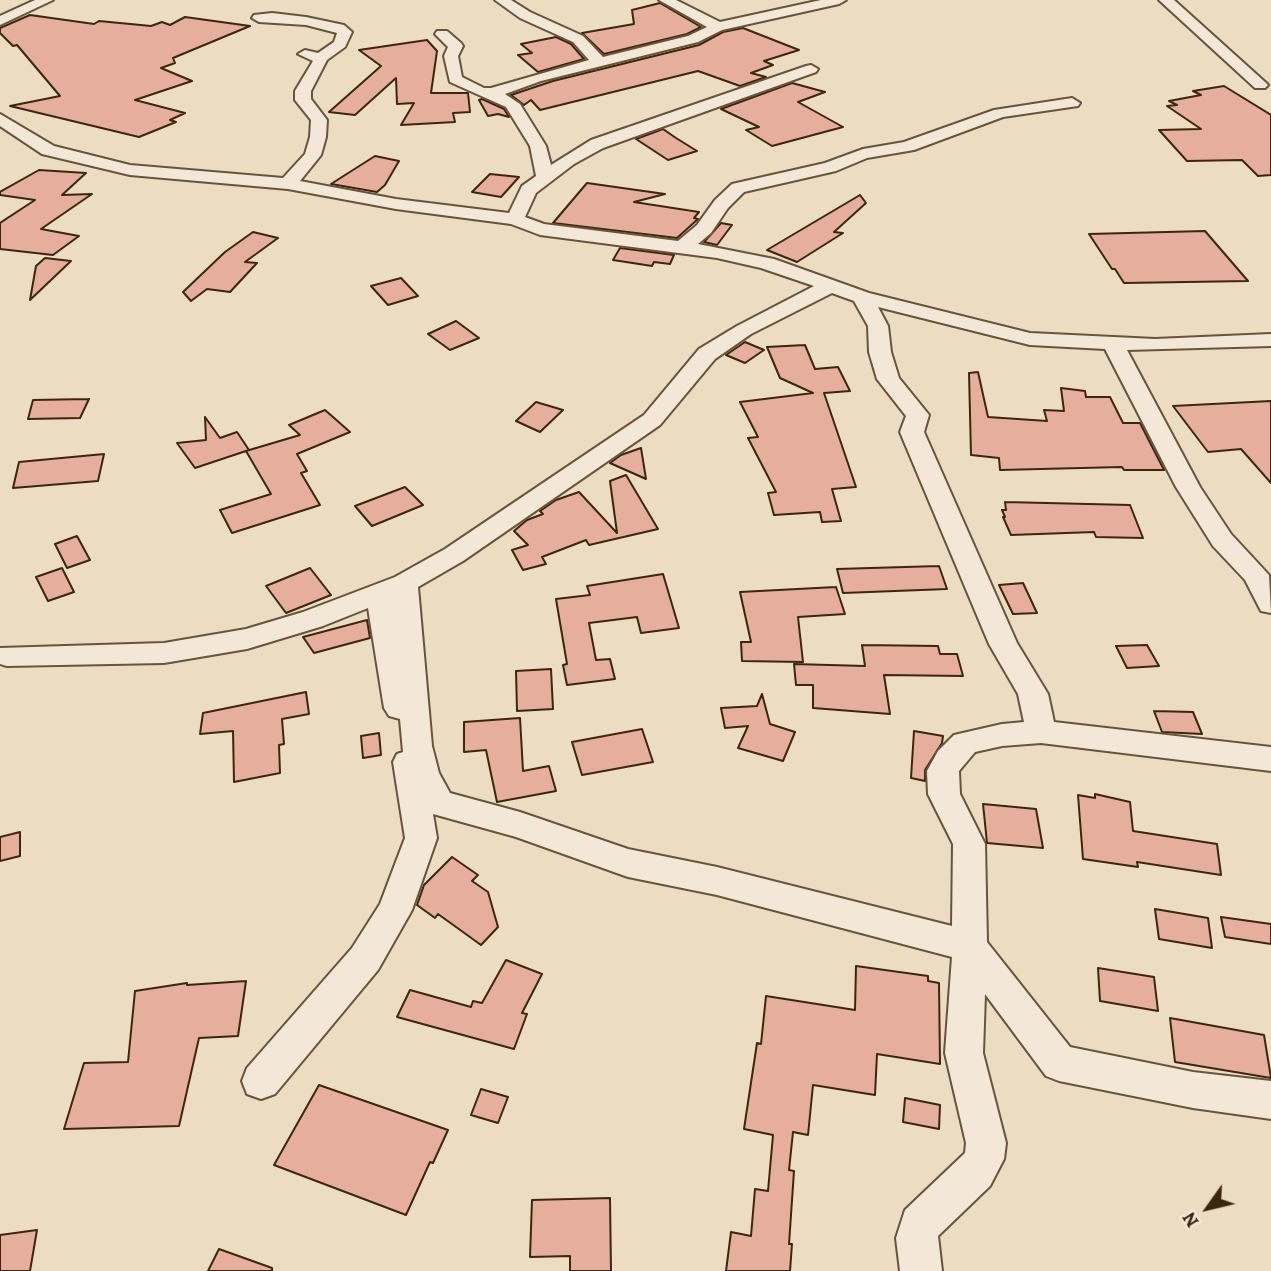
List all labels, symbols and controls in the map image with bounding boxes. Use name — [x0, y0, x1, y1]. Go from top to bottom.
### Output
north arrow — [1173, 1173, 1243, 1243]
text: N — [1176, 1207, 1205, 1233]

